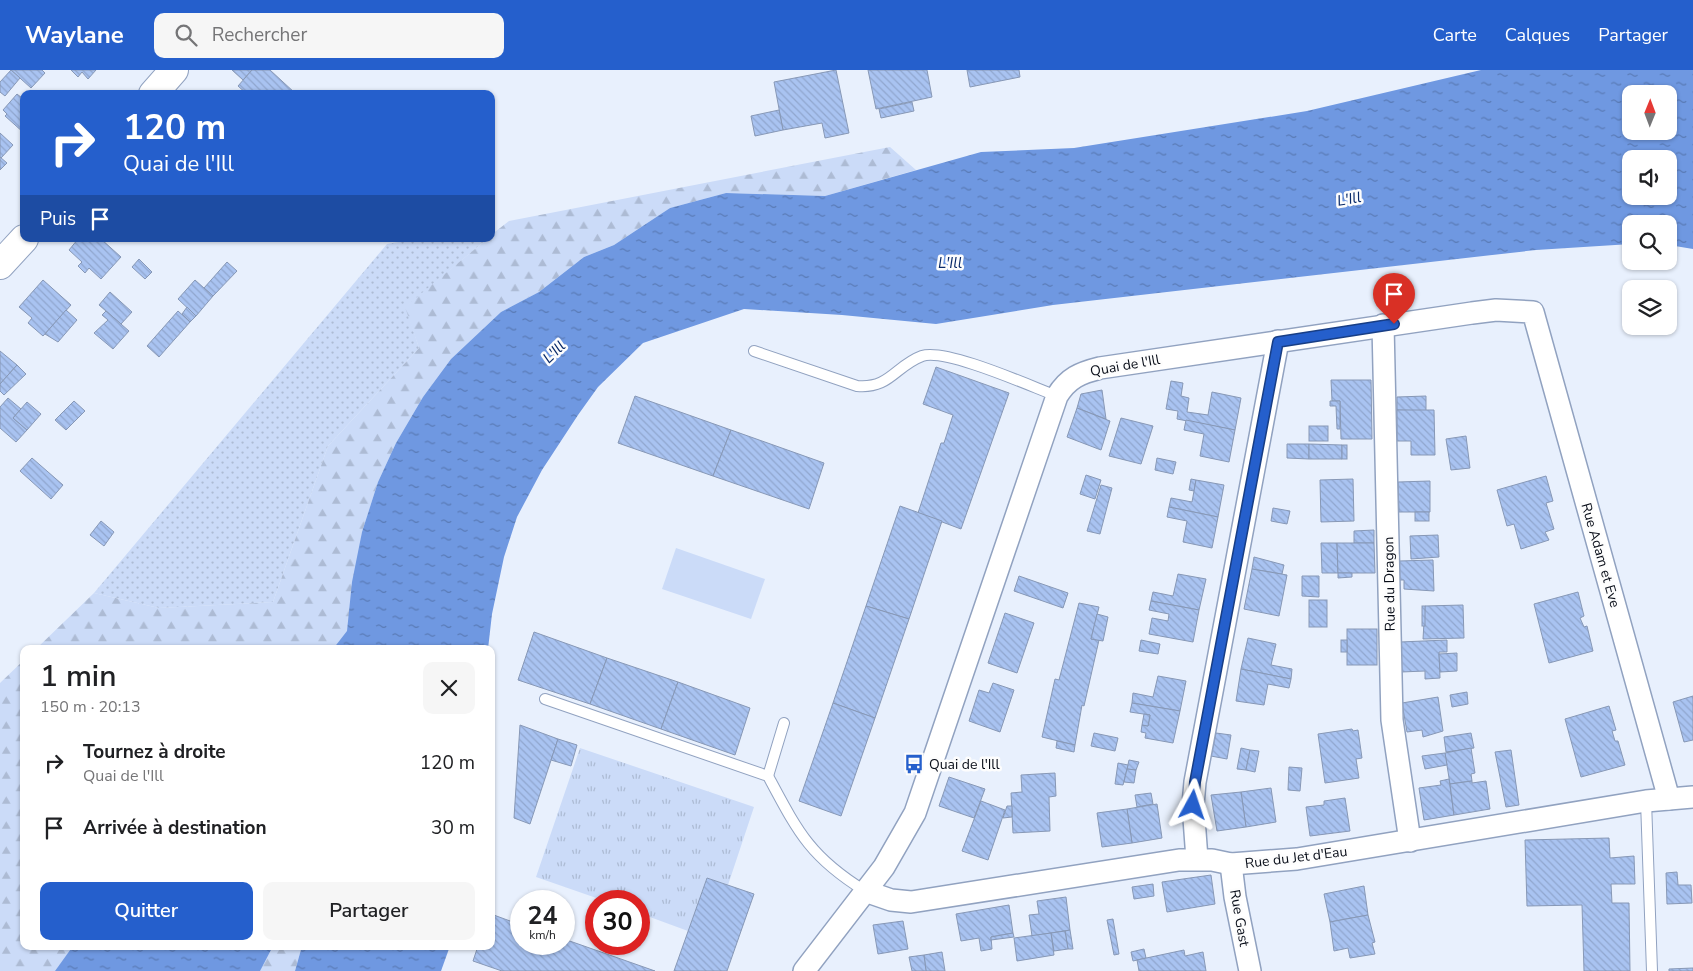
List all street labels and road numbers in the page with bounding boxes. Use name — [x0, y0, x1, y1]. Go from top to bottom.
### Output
street label: Quai de l'Ill — [1089, 350, 1162, 381]
street label: Rue Adam et Eve — [1576, 501, 1625, 610]
street label: Rue du Dragon — [1379, 537, 1400, 631]
street label: Rue du Jet d'Eau — [1244, 842, 1348, 873]
street label: Rue Gast — [1225, 888, 1254, 948]

